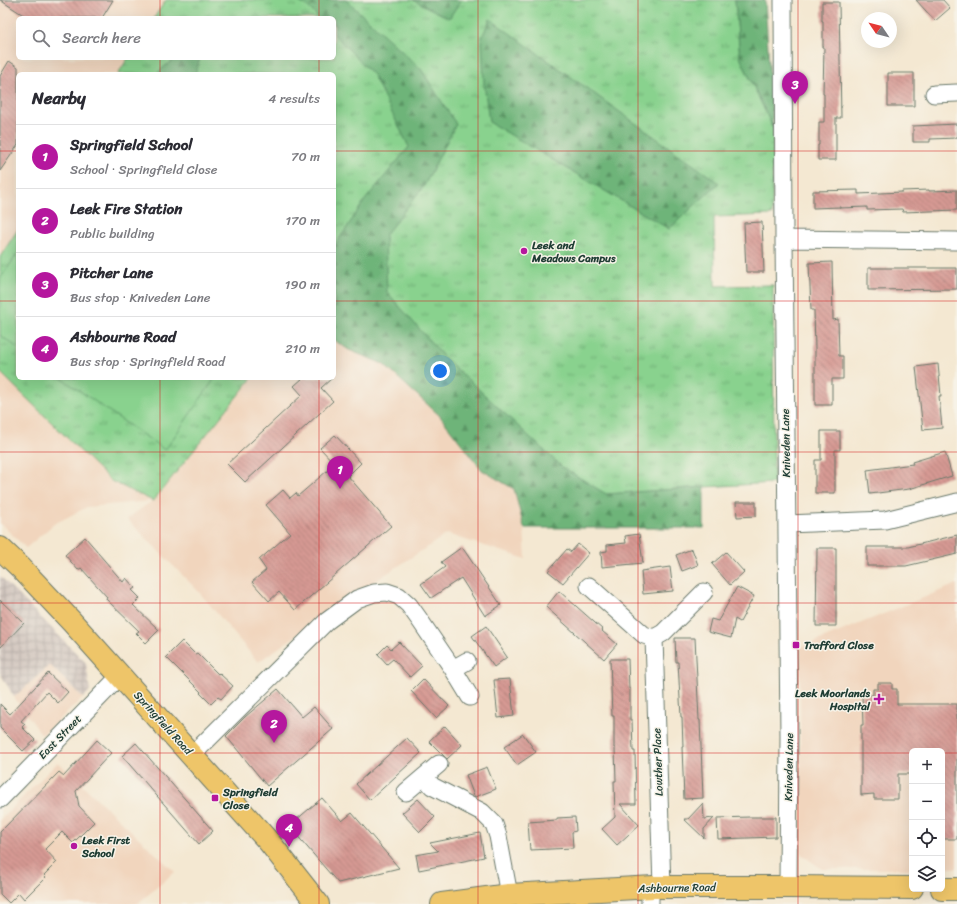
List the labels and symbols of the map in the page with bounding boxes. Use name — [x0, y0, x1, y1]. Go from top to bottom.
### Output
north arrow — [861, 12, 897, 48]
pin: 3 — [782, 71, 808, 104]
place label: Leek and Meadows Campus — [531, 236, 616, 268]
marker: Leek and Meadows Campus — [519, 246, 529, 256]
your location — [430, 361, 450, 381]
street label: Kniveden Lane — [776, 408, 796, 477]
pin: 1 — [327, 456, 353, 489]
place label: Trafford Close — [804, 636, 874, 655]
marker: Trafford Close — [791, 640, 801, 650]
place label: Leek Moorlands Hospital — [795, 684, 871, 716]
street label: Springfield Road — [129, 687, 198, 760]
marker: Leek Moorlands Hospital — [873, 693, 885, 705]
street label: East Street — [34, 710, 87, 764]
pin: 2 — [261, 710, 287, 743]
street label: Lowther Place — [647, 727, 669, 796]
street label: Kniveden Lane — [779, 732, 799, 801]
place label: Springfield Close — [222, 783, 279, 815]
marker: Springfield Close — [210, 793, 220, 803]
pin: 4 — [276, 814, 302, 847]
place label: Leek First School — [81, 831, 130, 863]
marker: Leek First School — [69, 841, 79, 851]
street label: Ashbourne Road — [637, 878, 717, 898]

